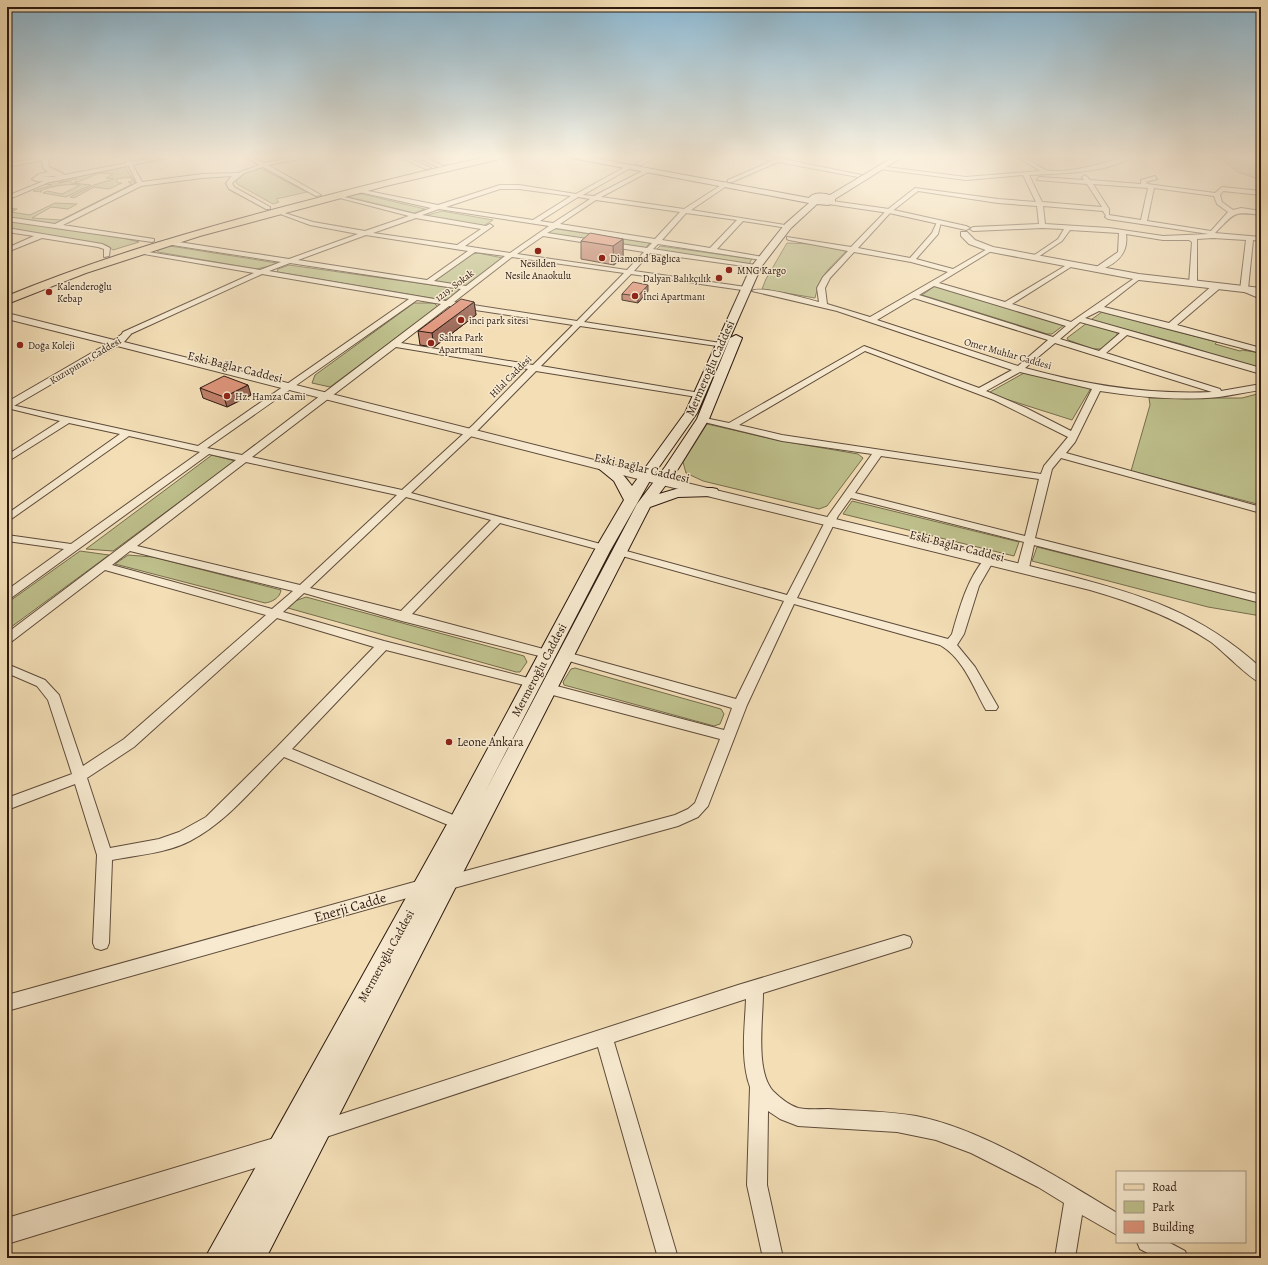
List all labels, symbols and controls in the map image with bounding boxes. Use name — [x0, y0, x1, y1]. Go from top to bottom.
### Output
marker: Nesilden Nesile Anaokulu — [533, 246, 543, 256]
place label: Diamond Bağlıca — [610, 252, 681, 265]
marker: Diamond Bağlıca — [597, 253, 607, 263]
place label: Nesilden Nesile Anaokulu — [505, 257, 572, 282]
place label: MNG Kargo — [737, 264, 786, 277]
marker: MNG Kargo — [724, 265, 734, 275]
street label: 1219. Sokak — [432, 267, 476, 304]
place label: Dalyan Balıkçılık — [643, 272, 711, 285]
marker: Dalyan Balıkçılık — [714, 273, 724, 283]
place label: Kalenderoğlu Kebap — [57, 280, 112, 306]
marker: Kalenderoğlu Kebap — [44, 287, 54, 297]
place label: İnci Apartmanı — [643, 290, 705, 304]
marker: İnci Apartmanı — [630, 291, 640, 301]
place label: inci park sitesi — [469, 314, 529, 328]
marker: inci park sitesi — [456, 315, 466, 325]
street label: Mermeroğlu Caddesi — [682, 318, 738, 418]
place label: Sahra Park Apartmanı — [438, 331, 483, 357]
street label: Kuzupınarı Caddesi — [47, 334, 124, 388]
street label: Omer Muhlar Caddesi — [963, 335, 1053, 372]
marker: Sahra Park Apartmanı — [426, 338, 436, 348]
place label: Doğa Koleji — [28, 339, 75, 352]
marker: Doğa Koleji — [15, 340, 25, 350]
street label: Eski Bağlar Caddesi — [186, 347, 284, 387]
street label: Hilal Caddesi — [486, 352, 534, 400]
place label: Hz. Hamza Cami — [235, 390, 306, 403]
marker: Hz. Hamza Cami — [222, 391, 232, 401]
street label: Eski Bağlar Caddesi — [593, 449, 691, 487]
street label: Eski Bağlar Caddesi — [908, 526, 1006, 566]
street label: Mermeroğlu Caddesi — [508, 621, 570, 719]
place label: Leone Ankara — [457, 734, 524, 750]
marker: Leone Ankara — [444, 737, 454, 747]
street label: Enerji Cadde — [312, 888, 388, 927]
street label: Mermeroğlu Caddesi — [354, 907, 418, 1005]
legend — [1116, 1171, 1246, 1243]
text: Road — [1152, 1179, 1178, 1195]
text: Park — [1152, 1199, 1175, 1215]
text: Building — [1152, 1219, 1194, 1235]

